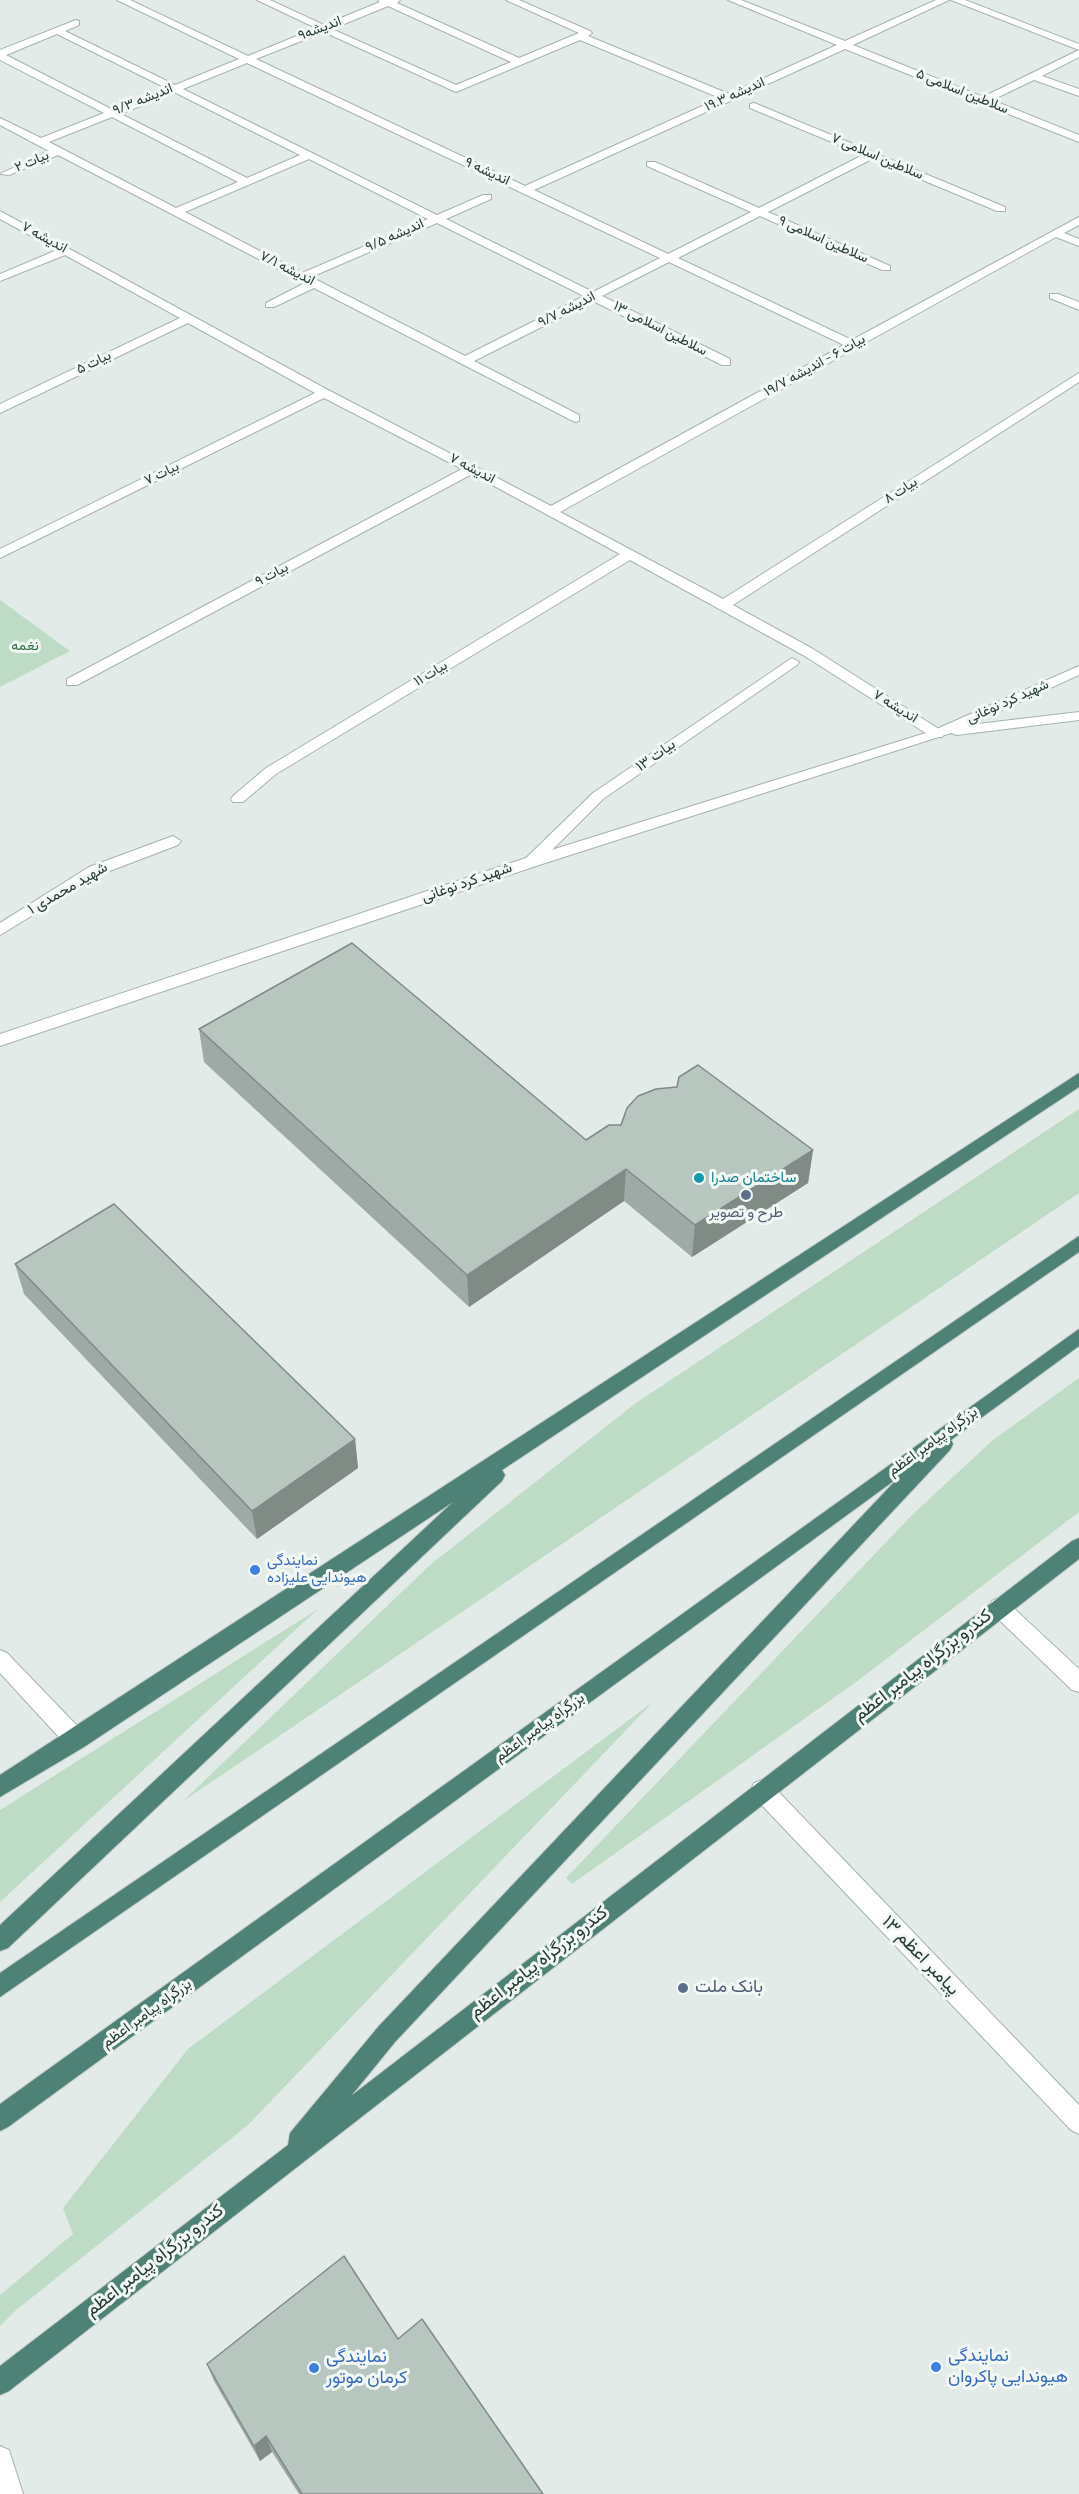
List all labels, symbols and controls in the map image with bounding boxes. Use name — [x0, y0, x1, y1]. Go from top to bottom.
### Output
street label: اندیشه۹ — [296, 13, 344, 45]
street label: سلاطین اسلامی ۵ — [913, 66, 1011, 118]
street label: اندیشه ۱۹.۳ — [702, 74, 768, 116]
street label: اندیشه ۹/۳ — [111, 80, 175, 120]
street label: سلاطین اسلامی ۷ — [829, 130, 925, 184]
street label: بیات ۲ — [12, 147, 52, 177]
street label: اندیشه ۹ — [462, 154, 512, 190]
street label: سلاطین اسلامی ۹ — [775, 213, 871, 267]
street label: اندیشه ۹/۵ — [363, 216, 427, 256]
street label: اندیشه ۷ — [18, 219, 70, 257]
street label: اندیشه ۷/۱ — [257, 248, 317, 290]
street label: اندیشه ۹/۷ — [536, 288, 598, 332]
street label: سلاطین اسلامی ۱۳ — [610, 298, 710, 360]
street label: بیات ۶ - اندیشه ۱۹/۷ — [761, 331, 869, 401]
street label: بیات ۵ — [74, 347, 114, 379]
street label: اندیشه ۷ — [446, 450, 498, 488]
street label: بیات ۷ — [142, 458, 182, 490]
street label: بیات ۸ — [881, 474, 921, 508]
street label: بیات ۹ — [253, 559, 291, 591]
park label: نغمه — [11, 639, 39, 655]
street label: بیات ۱۱ — [411, 657, 451, 691]
street label: شهید کرد نوغانی — [964, 676, 1052, 728]
street label: اندیشه ۷ — [870, 687, 920, 727]
street label: بیات ۱۳ — [633, 736, 679, 776]
street label: شهید محمدی ۱ — [25, 859, 111, 919]
street label: شهید کرد نوغانی — [419, 859, 515, 907]
place label: ساختمان صدرا — [711, 1169, 796, 1187]
marker: ساختمان صدرا — [692, 1171, 706, 1185]
marker: طرح و تصویر — [739, 1188, 753, 1202]
place label: طرح و تصویر — [709, 1204, 783, 1222]
street label: بزرگراه پیامبر اعظم — [885, 1403, 981, 1481]
place label: نمایندگی هیوندایی علیزاده — [267, 1552, 367, 1587]
marker: نمایندگی هیوندایی علیزاده — [248, 1563, 262, 1577]
street label: کندرو بزرگراه پیامبر اعظم — [850, 1605, 996, 1727]
street label: بزرگراه پیامبر اعظم — [492, 1689, 588, 1767]
street label: کندرو بزرگراه پیامبر اعظم — [466, 1902, 612, 2024]
street label: پیامبر اعظم ۱۳ — [877, 1912, 963, 2000]
street label: بزرگراه پیامبر اعظم — [99, 1975, 195, 2053]
place label: بانک ملت — [695, 1977, 763, 1999]
marker: بانک ملت — [676, 1981, 690, 1995]
street label: کندرو بزرگراه پیامبر اعظم — [82, 2200, 228, 2322]
place label: نمایندگی هیوندایی پاکروان — [948, 2346, 1068, 2388]
place label: نمایندگی کرمان موتور — [326, 2347, 407, 2390]
marker: نمایندگی هیوندایی پاکروان — [929, 2360, 943, 2374]
marker: نمایندگی کرمان موتور — [307, 2361, 321, 2375]

